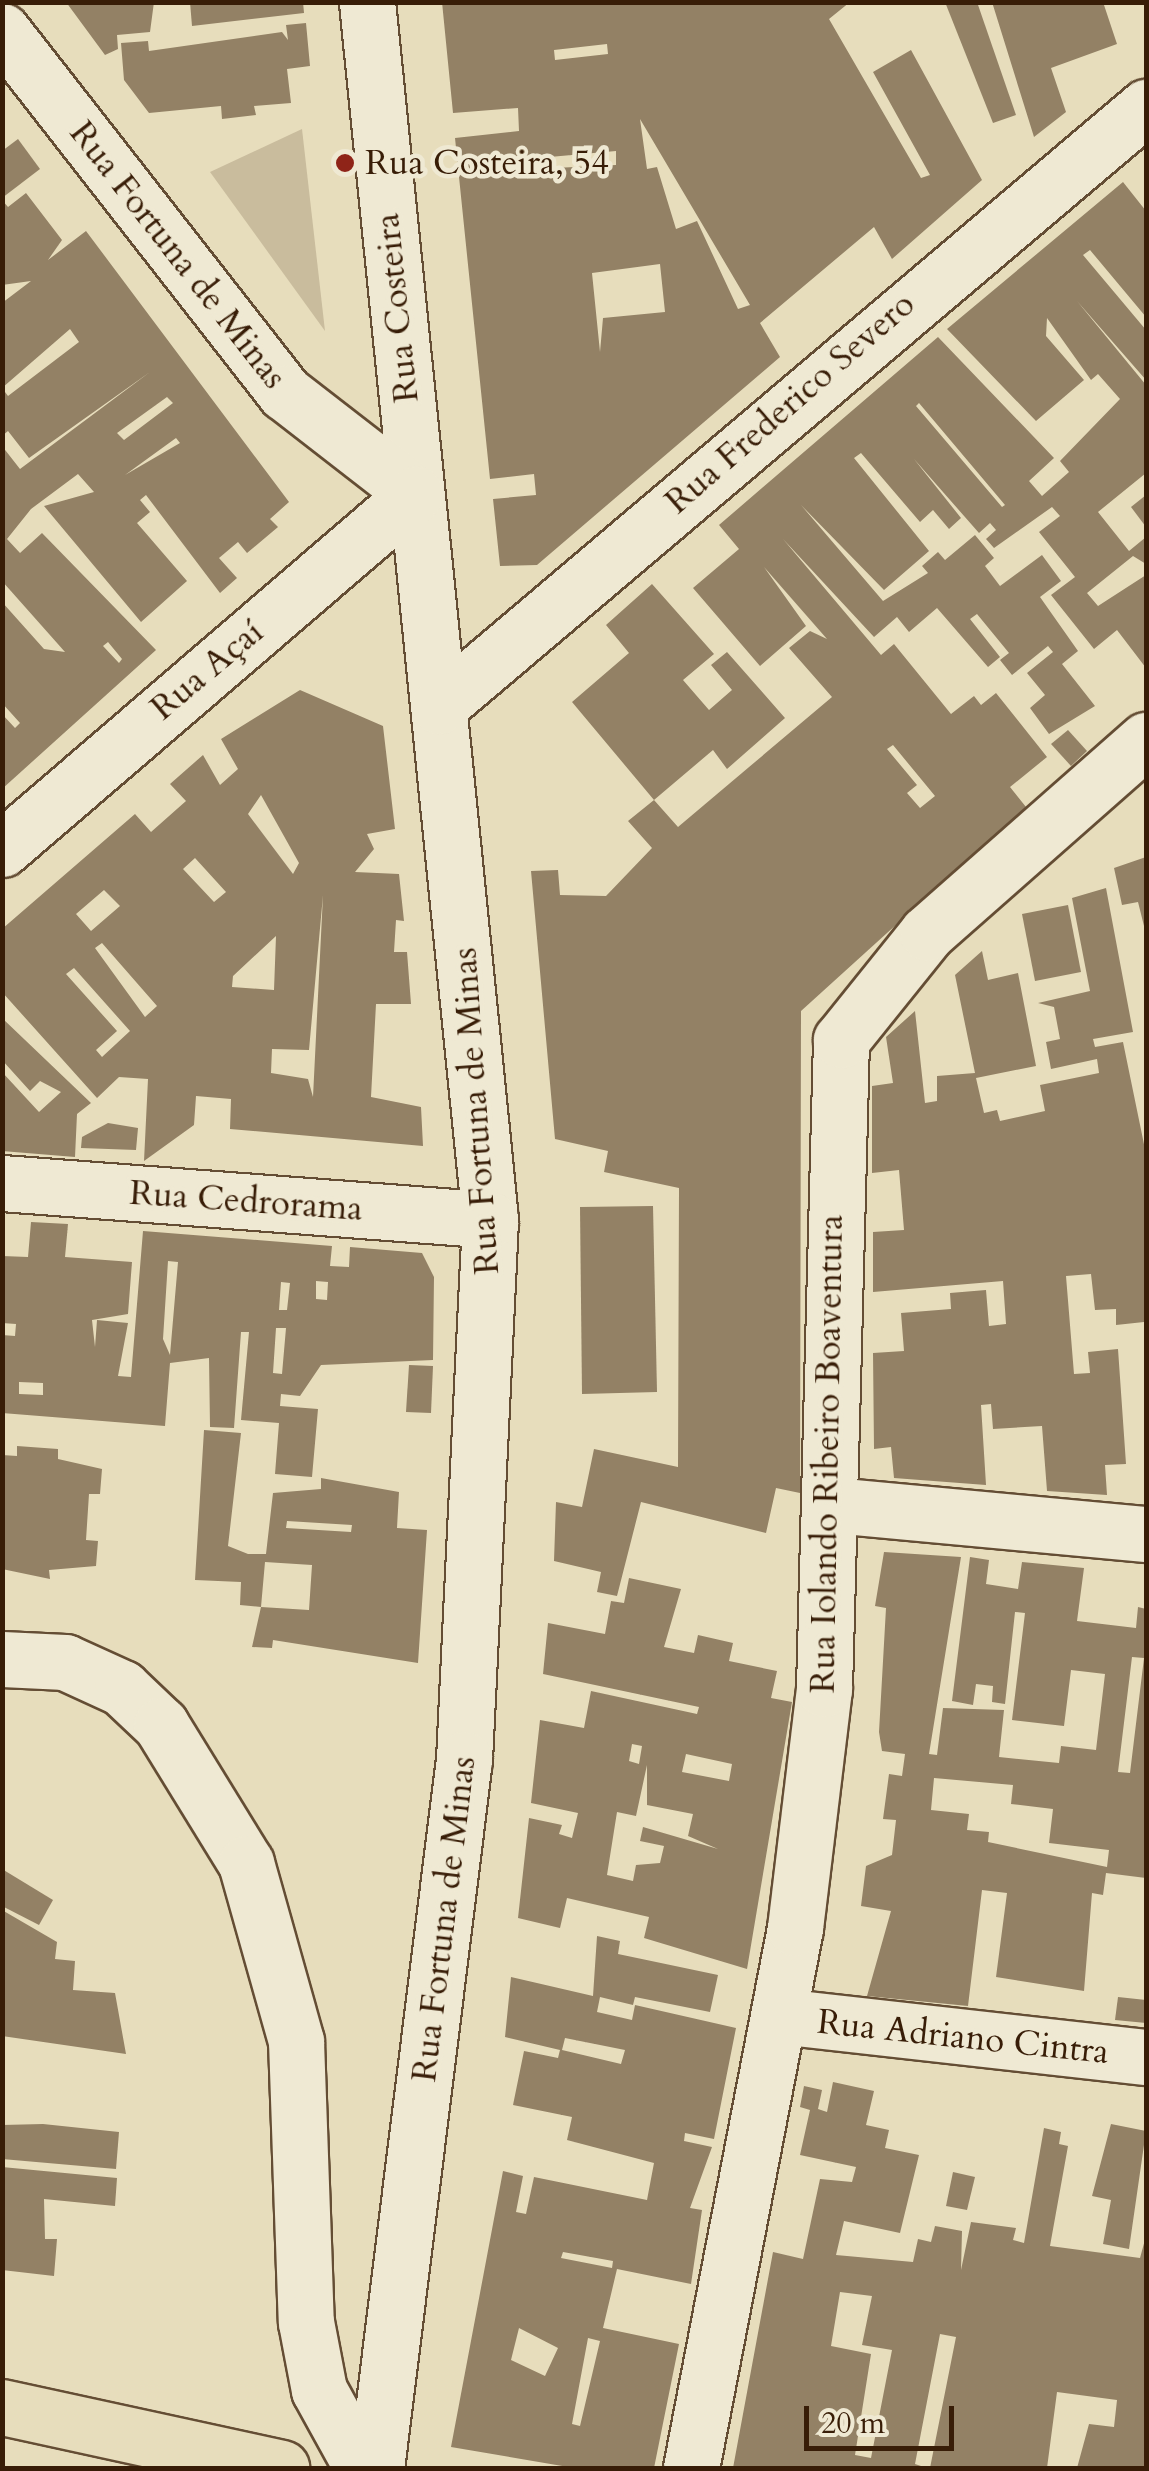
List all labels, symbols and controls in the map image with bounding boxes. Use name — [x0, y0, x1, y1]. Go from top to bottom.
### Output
street label: Rua Fortuna de Minas — [61, 113, 295, 397]
place label: Rua Costeira, 54 — [365, 142, 609, 184]
marker: Rua Costeira, 54 — [334, 152, 356, 174]
street label: Rua Costeira — [366, 211, 428, 405]
street label: Rua Frederico Severo — [657, 283, 923, 523]
street label: Rua Açaí — [142, 611, 272, 729]
street label: Rua Fortuna de Minas — [444, 946, 508, 1276]
street label: Rua Cedrorama — [128, 1172, 364, 1230]
street label: Rua Iolando Ribeiro Boaventura — [802, 1214, 852, 1694]
street label: Rua Fortuna de Minas — [403, 1754, 485, 2084]
street label: Rua Adriano Cintra — [815, 2001, 1111, 2073]
scale bar — [809, 2386, 959, 2448]
text: 20 m — [821, 2403, 885, 2444]

